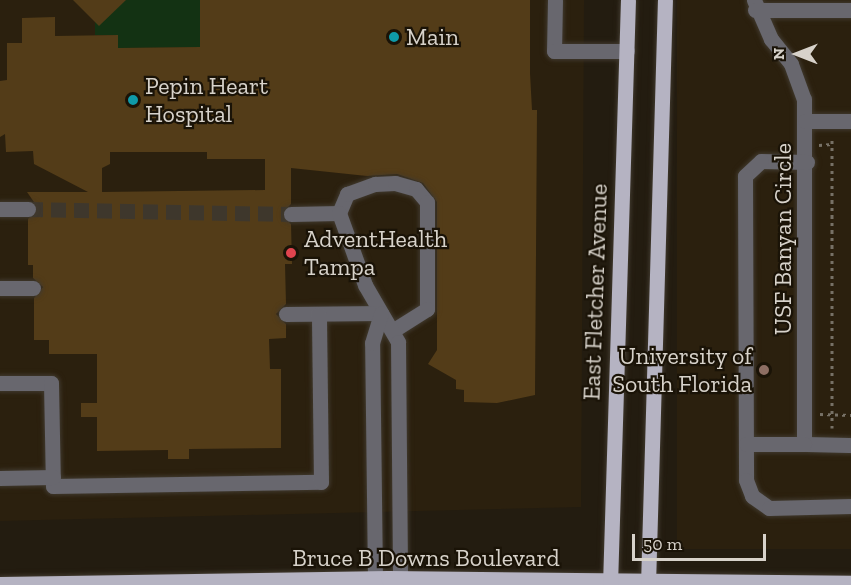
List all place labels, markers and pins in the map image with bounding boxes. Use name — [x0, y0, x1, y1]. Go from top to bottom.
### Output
place label: Main — [406, 23, 459, 51]
marker: Main — [387, 30, 401, 44]
place label: Pepin Heart Hospital — [145, 72, 268, 128]
marker: Pepin Heart Hospital — [126, 93, 140, 107]
place label: AdventHealth Tampa — [304, 225, 447, 281]
marker: AdventHealth Tampa — [282, 244, 300, 262]
place label: University of South Florida — [612, 342, 752, 398]
marker: University of South Florida — [757, 363, 771, 377]

